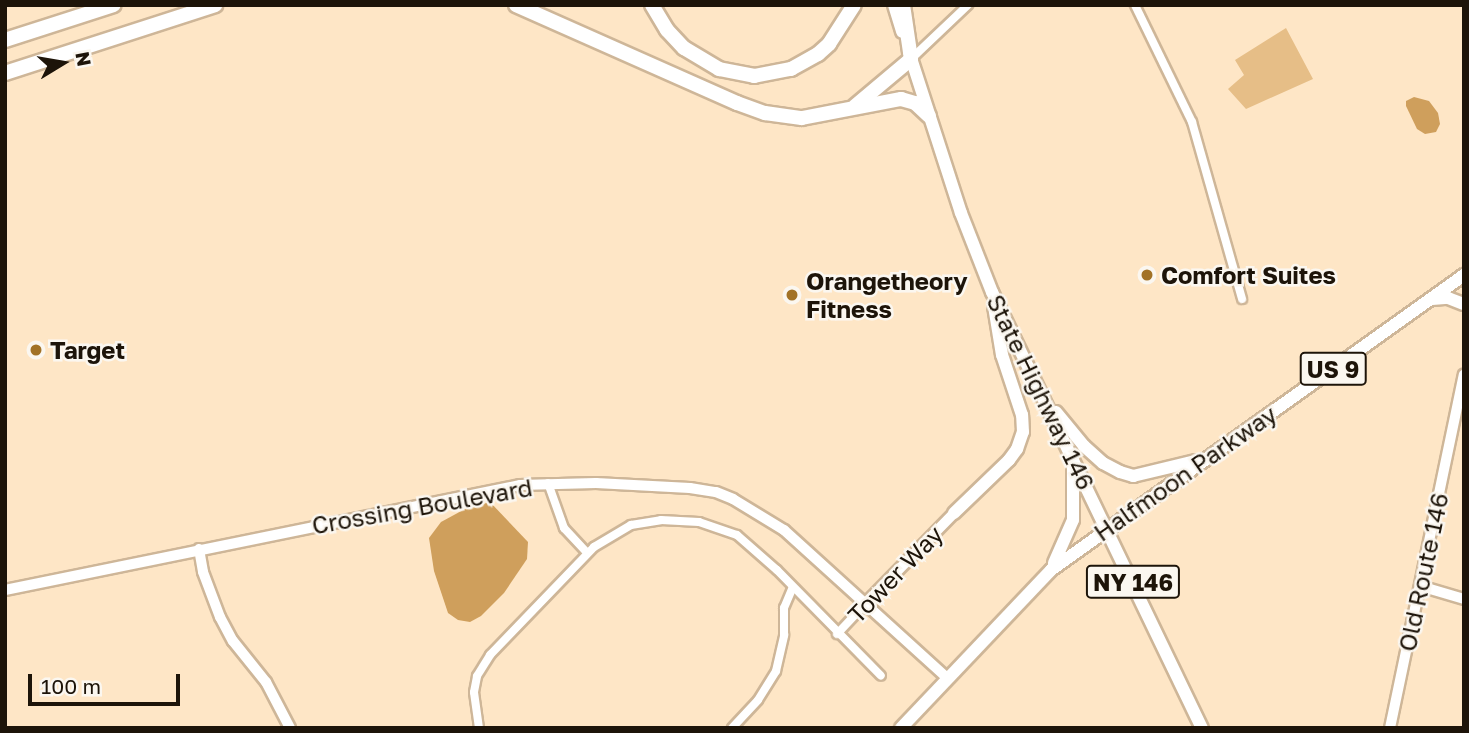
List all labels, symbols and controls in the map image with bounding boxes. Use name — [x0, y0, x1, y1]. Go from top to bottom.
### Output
north arrow — [28, 28, 98, 98]
text: N — [71, 50, 97, 68]
place label: Comfort Suites — [1161, 261, 1336, 289]
place label: Orangetheory Fitness — [806, 267, 968, 323]
marker: Comfort Suites — [1139, 267, 1155, 283]
marker: Orangetheory Fitness — [784, 287, 800, 303]
street label: State Highway 146 — [981, 290, 1101, 494]
place label: Target — [50, 336, 125, 364]
marker: Target — [28, 342, 44, 358]
road number: US 9 — [1298, 350, 1368, 388]
street label: Halfmoon Parkway — [1088, 399, 1282, 547]
street label: Crossing Boulevard — [310, 472, 534, 540]
street label: Old Route 146 — [1392, 490, 1454, 654]
street label: Tower Way — [842, 519, 948, 629]
road number: NY 146 — [1086, 562, 1180, 602]
scale bar — [32, 660, 184, 704]
text: 100 m — [41, 673, 101, 699]

